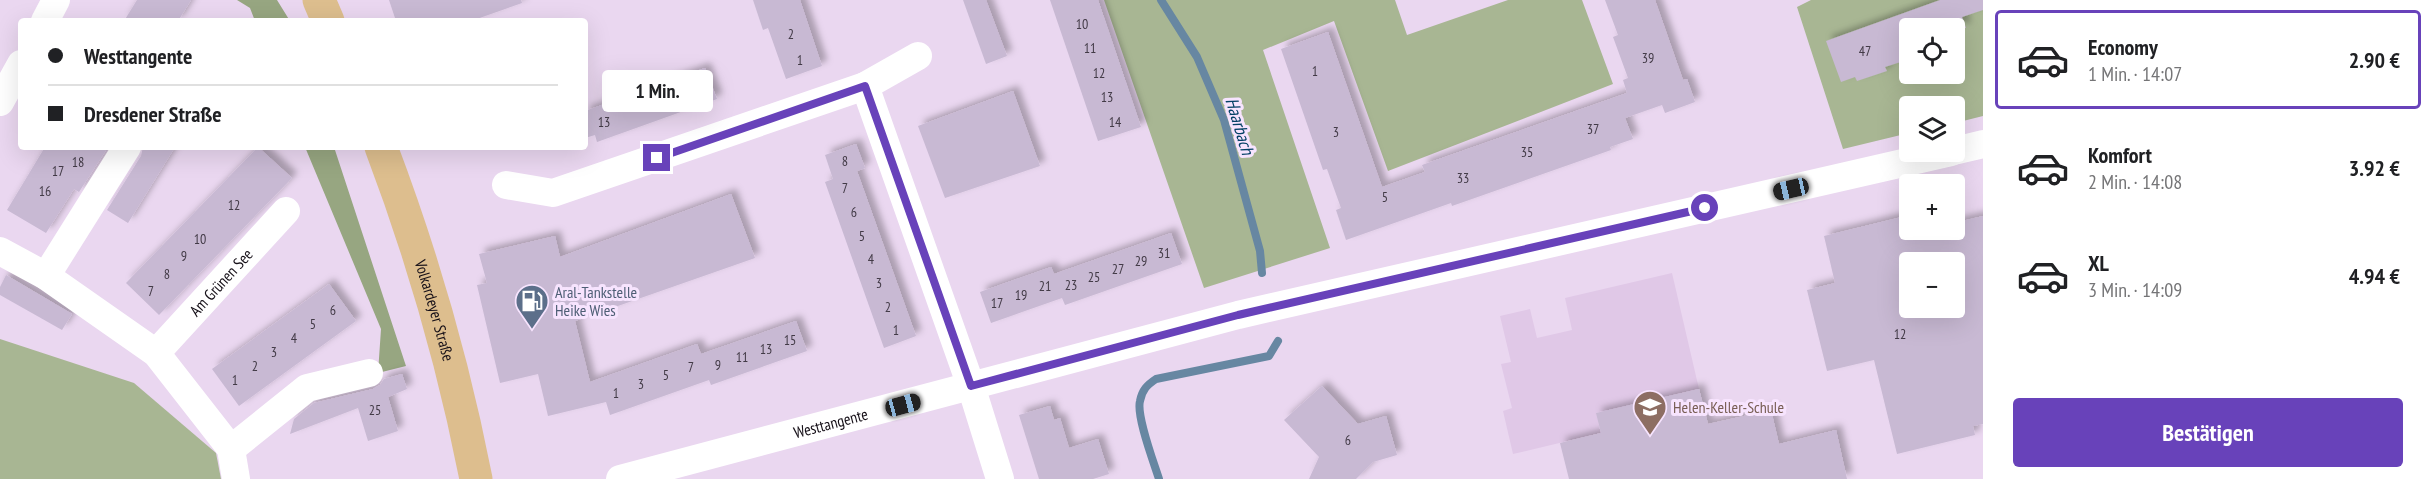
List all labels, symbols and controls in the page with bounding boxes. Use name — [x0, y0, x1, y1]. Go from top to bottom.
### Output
house number: 10 — [1076, 15, 1088, 33]
map controls — [1899, 18, 1965, 318]
button: locate — [1899, 18, 1965, 84]
house number: 2 — [788, 25, 794, 43]
icon: car — [2016, 33, 2070, 87]
text: Economy — [2088, 33, 2158, 61]
house number: 11 — [1084, 39, 1096, 57]
text: Westtangente — [84, 42, 192, 70]
house number: 47 — [1859, 42, 1871, 60]
text: 2.90 € — [2349, 46, 2400, 74]
house number: 39 — [1642, 49, 1654, 67]
house number: 1 — [797, 51, 803, 69]
text: 1 Min. · 14:07 — [2088, 61, 2182, 87]
house number: 1 — [1312, 62, 1318, 80]
house number: 12 — [1093, 64, 1105, 82]
callout: 1 Min. — [602, 71, 712, 113]
text: 1 Min. — [635, 78, 680, 104]
house number: 13 — [1101, 88, 1113, 106]
water label: Haarbach — [1220, 95, 1260, 158]
button: layers — [1899, 96, 1965, 162]
text: Dresdener Straße — [84, 100, 222, 128]
house number: 13 — [598, 113, 610, 131]
house number: 14 — [1109, 113, 1122, 131]
house number: 37 — [1587, 120, 1599, 138]
house number: 3 — [1333, 123, 1339, 141]
icon: car — [2016, 141, 2070, 195]
text: Komfort — [2088, 141, 2152, 169]
house number: 35 — [1521, 143, 1533, 161]
route end — [643, 144, 670, 171]
house number: 8 — [842, 152, 848, 170]
house number: 18 — [72, 153, 84, 171]
text: 3.92 € — [2349, 154, 2400, 182]
house number: 17 — [52, 162, 64, 180]
house number: 33 — [1457, 169, 1469, 187]
text: 2 Min. · 14:08 — [2088, 169, 2182, 195]
button: + — [1899, 174, 1965, 240]
car — [1771, 176, 1811, 202]
house number: 7 — [842, 179, 848, 197]
house number: 16 — [39, 182, 51, 200]
house number: 5 — [1382, 188, 1388, 206]
route start — [1691, 194, 1718, 221]
house number: 12 — [228, 196, 240, 214]
house number: 6 — [851, 203, 857, 221]
house number: 5 — [859, 227, 865, 245]
house number: 10 — [194, 230, 206, 248]
street label: Am Grünen See — [185, 244, 257, 320]
house number: 31 — [1158, 244, 1170, 262]
house number: 9 — [181, 247, 187, 265]
icon: car — [2016, 249, 2070, 303]
text: XL — [2088, 249, 2109, 277]
house number: 4 — [868, 250, 875, 268]
house number: 29 — [1135, 252, 1147, 270]
button: − — [1899, 252, 1965, 318]
street label: Volkardeyer Straße — [410, 256, 459, 363]
house number: 27 — [1112, 260, 1124, 278]
text: 4.94 € — [2349, 262, 2400, 290]
house number: 8 — [164, 265, 170, 283]
house number: 25 — [1088, 268, 1100, 286]
house number: 3 — [876, 274, 882, 292]
house number: 23 — [1065, 276, 1077, 294]
house number: 21 — [1039, 277, 1051, 295]
text: 3 Min. · 14:09 — [2088, 277, 2182, 303]
house number: 7 — [148, 282, 154, 300]
place label: Aral-Tankstelle Heike Wies — [555, 282, 637, 320]
fuel station icon: Aral-Tankstelle Heike Wies — [514, 283, 550, 330]
house number: 19 — [1015, 286, 1027, 304]
house number: 17 — [991, 294, 1003, 312]
house number: 2 — [885, 298, 891, 316]
house number: 6 — [330, 301, 336, 319]
house number: 5 — [310, 315, 316, 333]
house number: 1 — [893, 321, 899, 339]
house number: 12 — [1894, 325, 1906, 343]
house number: 4 — [291, 329, 298, 347]
house number: 15 — [784, 331, 796, 349]
house number: 13 — [760, 340, 772, 358]
house number: 3 — [271, 343, 277, 361]
house number: 11 — [736, 348, 748, 366]
house number: 9 — [715, 356, 721, 374]
house number: 2 — [252, 357, 258, 375]
house number: 7 — [688, 358, 694, 376]
house number: 5 — [663, 366, 669, 384]
house number: 1 — [232, 371, 238, 389]
house number: 3 — [638, 375, 644, 393]
house number: 1 — [613, 384, 619, 402]
school or university icon: Helen-Keller-Schule — [1632, 389, 1668, 436]
car — [883, 392, 923, 418]
place label: Helen-Keller-Schule — [1673, 397, 1784, 417]
button: Bestätigen — [2013, 398, 2403, 467]
house number: 25 — [369, 401, 381, 419]
street label: Westtangente — [791, 404, 870, 442]
house number: 6 — [1345, 431, 1351, 449]

